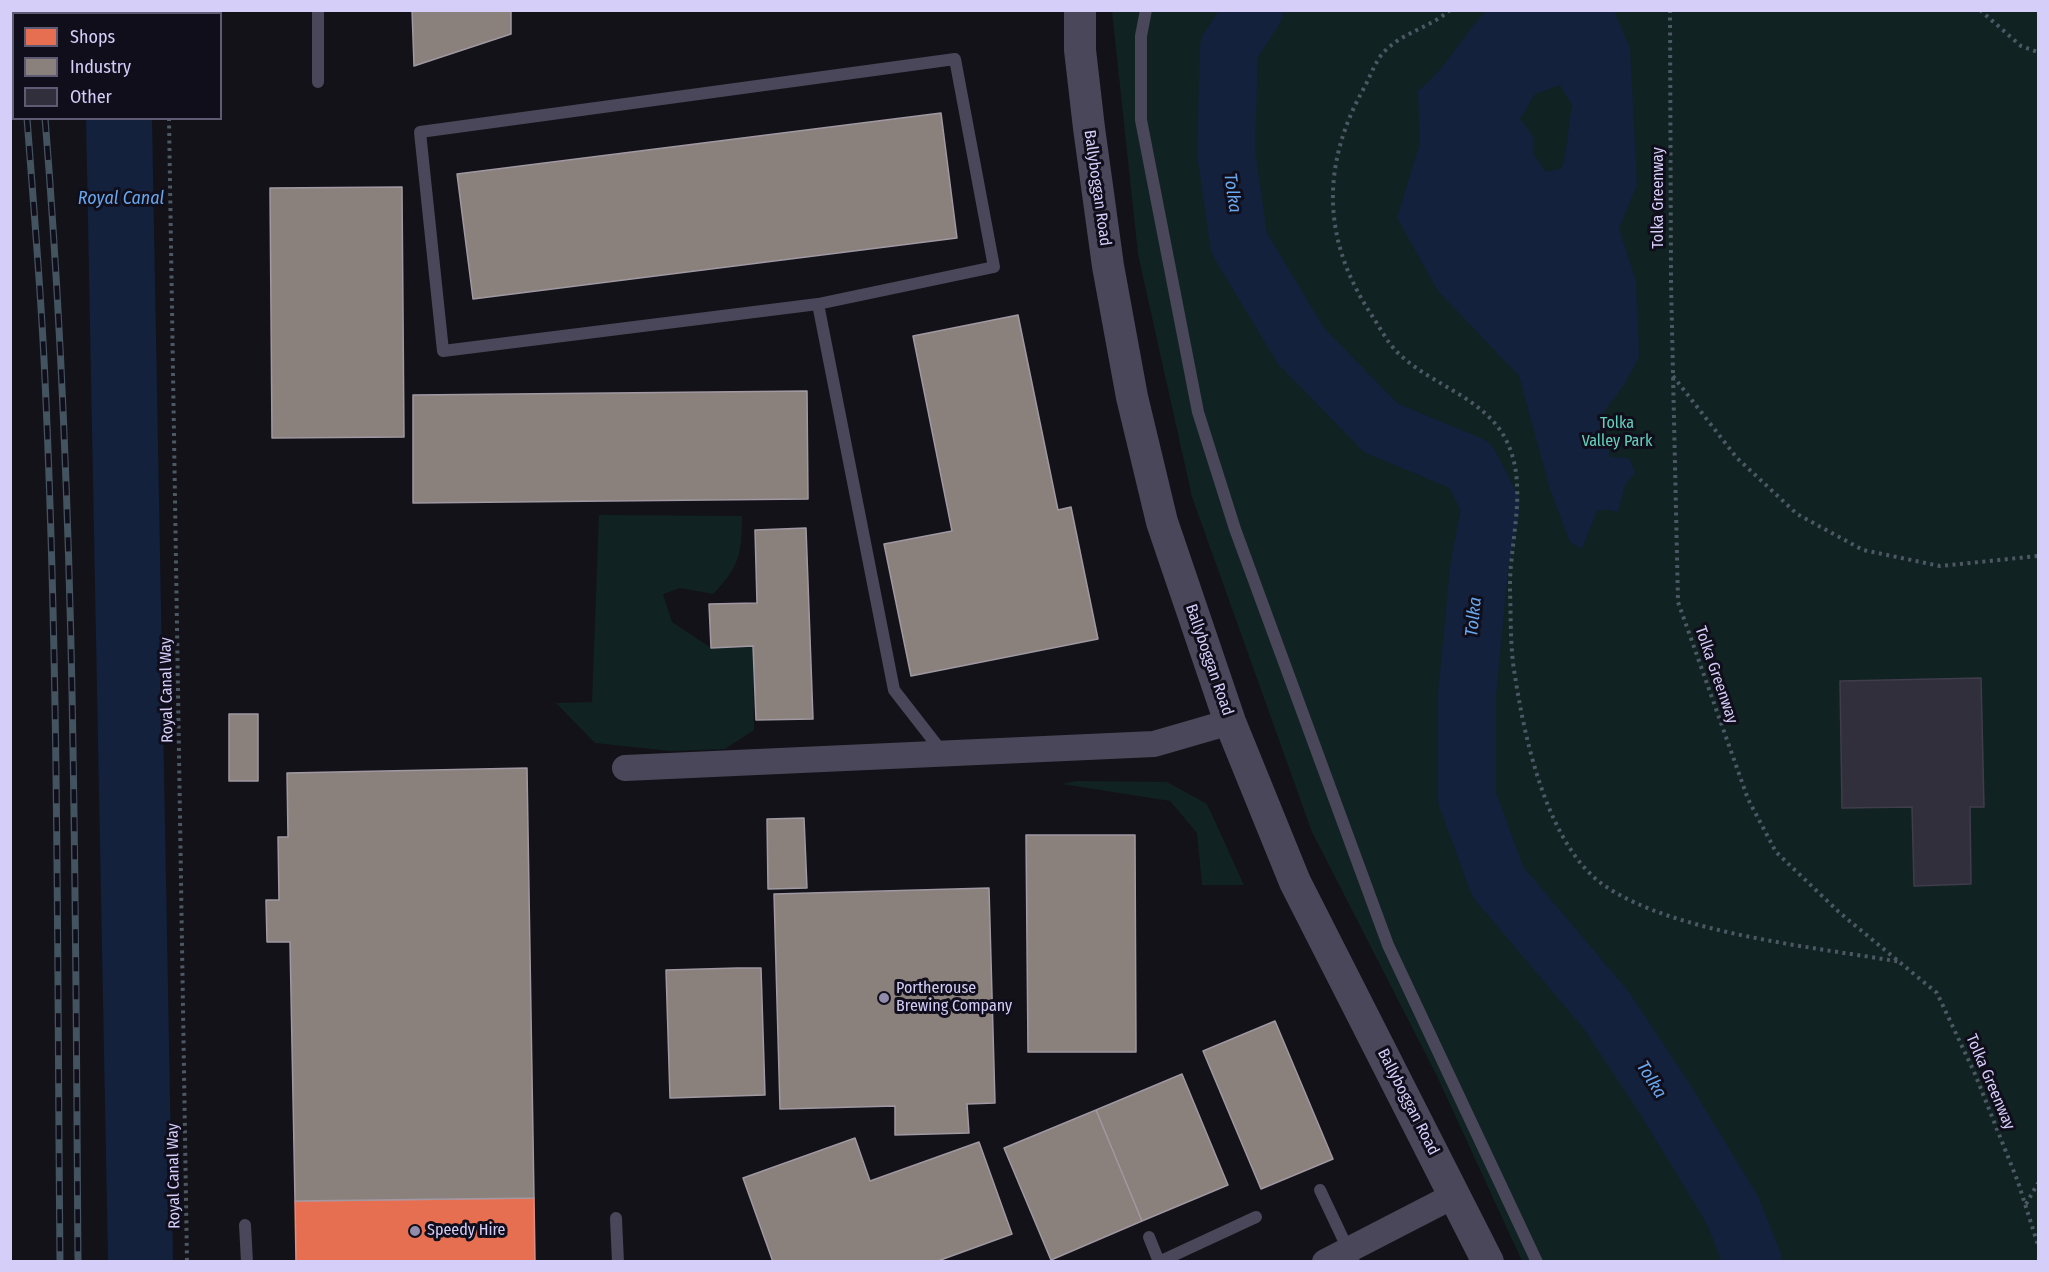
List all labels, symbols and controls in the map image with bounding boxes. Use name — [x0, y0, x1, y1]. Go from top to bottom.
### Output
legend — [12, 12, 222, 120]
text: Shops — [70, 26, 115, 48]
text: Industry — [70, 56, 131, 78]
text: Other — [70, 86, 112, 108]
street label: Ballyboggan Road — [1079, 129, 1115, 247]
street label: Tolka Greenway — [1649, 147, 1669, 249]
water label: Tolka — [1219, 172, 1245, 214]
water label: Royal Canal — [78, 188, 164, 210]
park label: Tolka Valley Park — [1582, 414, 1652, 452]
water label: Tolka — [1461, 596, 1487, 638]
street label: Ballyboggan Road — [1181, 602, 1237, 718]
street label: Tolka Greenway — [1690, 624, 1742, 726]
street label: Royal Canal Way — [156, 637, 178, 743]
place label: Portherouse Brewing Company — [896, 979, 1012, 1017]
marker: Portherouse Brewing Company — [877, 991, 891, 1005]
street label: Tolka Greenway — [1961, 1032, 2019, 1132]
street label: Ballyboggan Road — [1373, 1046, 1443, 1158]
water label: Tolka — [1631, 1057, 1671, 1103]
street label: Royal Canal Way — [163, 1123, 185, 1229]
place label: Speedy Hire — [427, 1221, 505, 1241]
marker: Speedy Hire — [408, 1224, 422, 1238]

